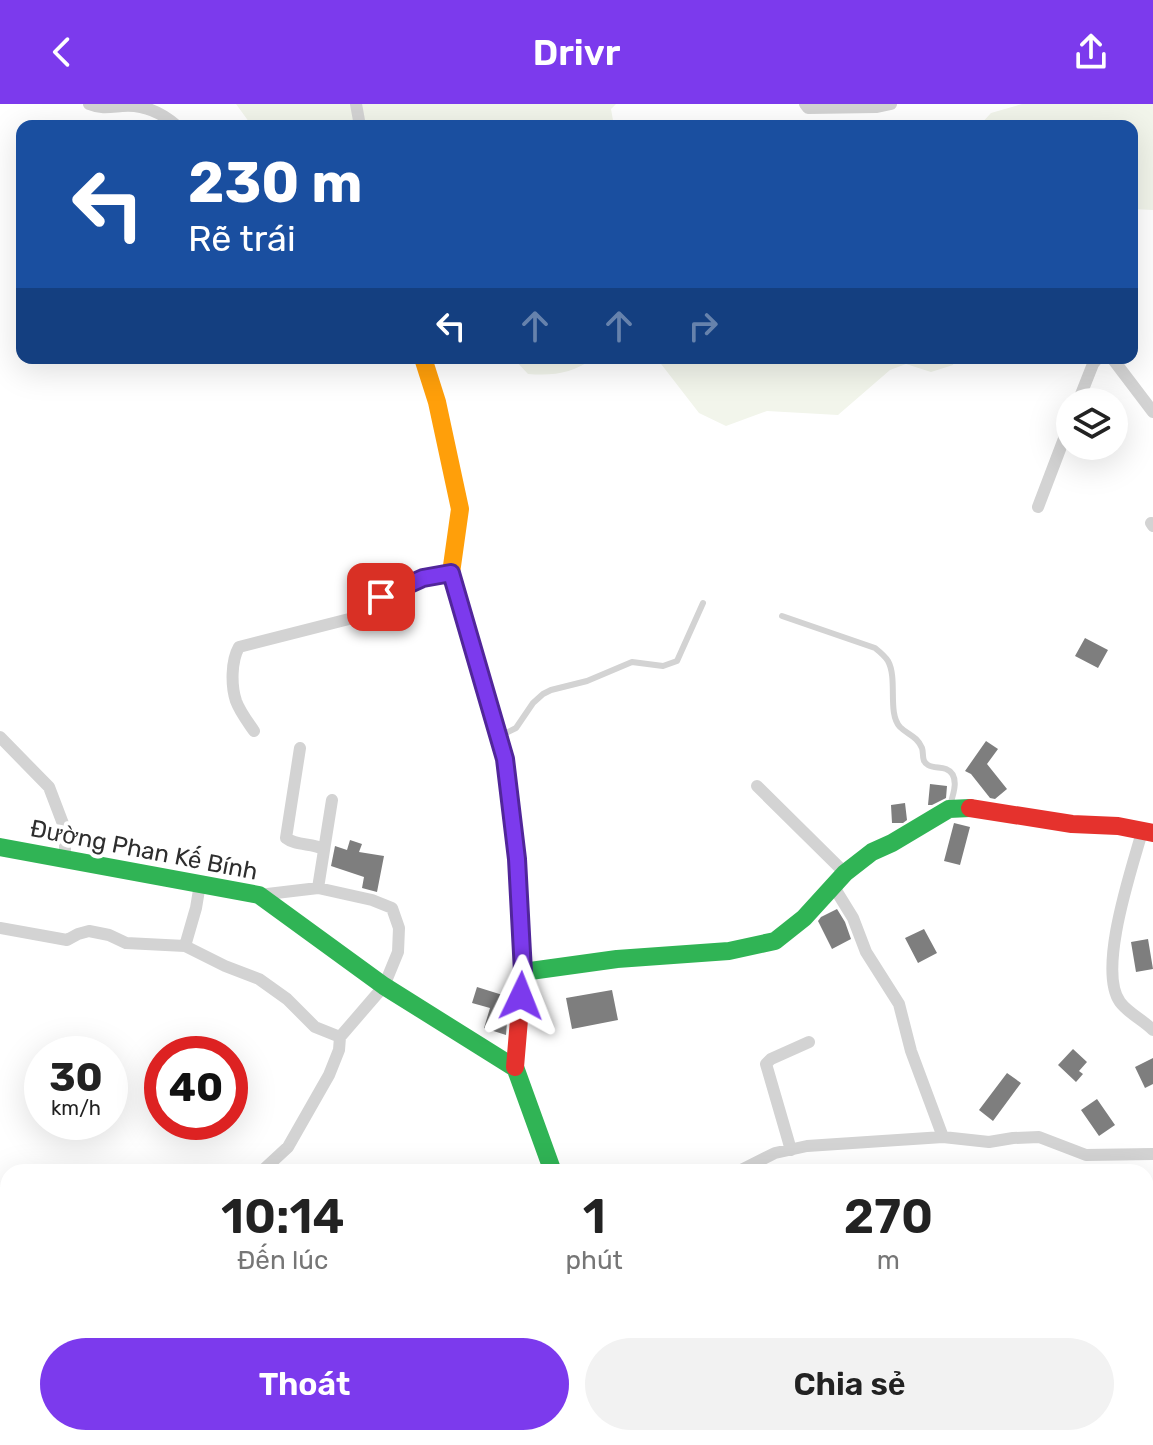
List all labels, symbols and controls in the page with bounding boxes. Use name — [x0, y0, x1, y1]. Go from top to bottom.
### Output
icon: back — [40, 30, 84, 74]
icon: share — [1069, 30, 1113, 74]
text: Drivr — [533, 31, 620, 74]
text: 230 m — [188, 150, 363, 216]
icon: left — [56, 152, 160, 256]
text: Rẽ trái — [188, 217, 296, 260]
icon: left — [429, 304, 473, 348]
icon: ahead — [513, 304, 557, 348]
icon: ahead — [597, 304, 641, 348]
icon: right — [681, 304, 725, 348]
map controls — [1056, 388, 1128, 460]
button: layers — [1056, 388, 1128, 460]
pin — [347, 563, 415, 631]
icon: arrive — [359, 575, 403, 619]
street label: Đường Phan Kế Bính — [28, 812, 260, 886]
position arrow — [479, 954, 563, 1038]
speed limit sign: 40 — [144, 1036, 248, 1140]
text: 30 — [49, 1054, 103, 1101]
text: km/h — [51, 1096, 101, 1120]
text: 10:14 — [221, 1188, 345, 1245]
text: 1 — [583, 1188, 606, 1245]
text: 270 — [844, 1188, 933, 1245]
text: Đến lúc — [237, 1245, 328, 1276]
text: phút — [566, 1245, 623, 1276]
text: m — [877, 1245, 900, 1276]
button: Thoát — [40, 1338, 569, 1430]
button: Chia sẻ — [585, 1338, 1114, 1430]

